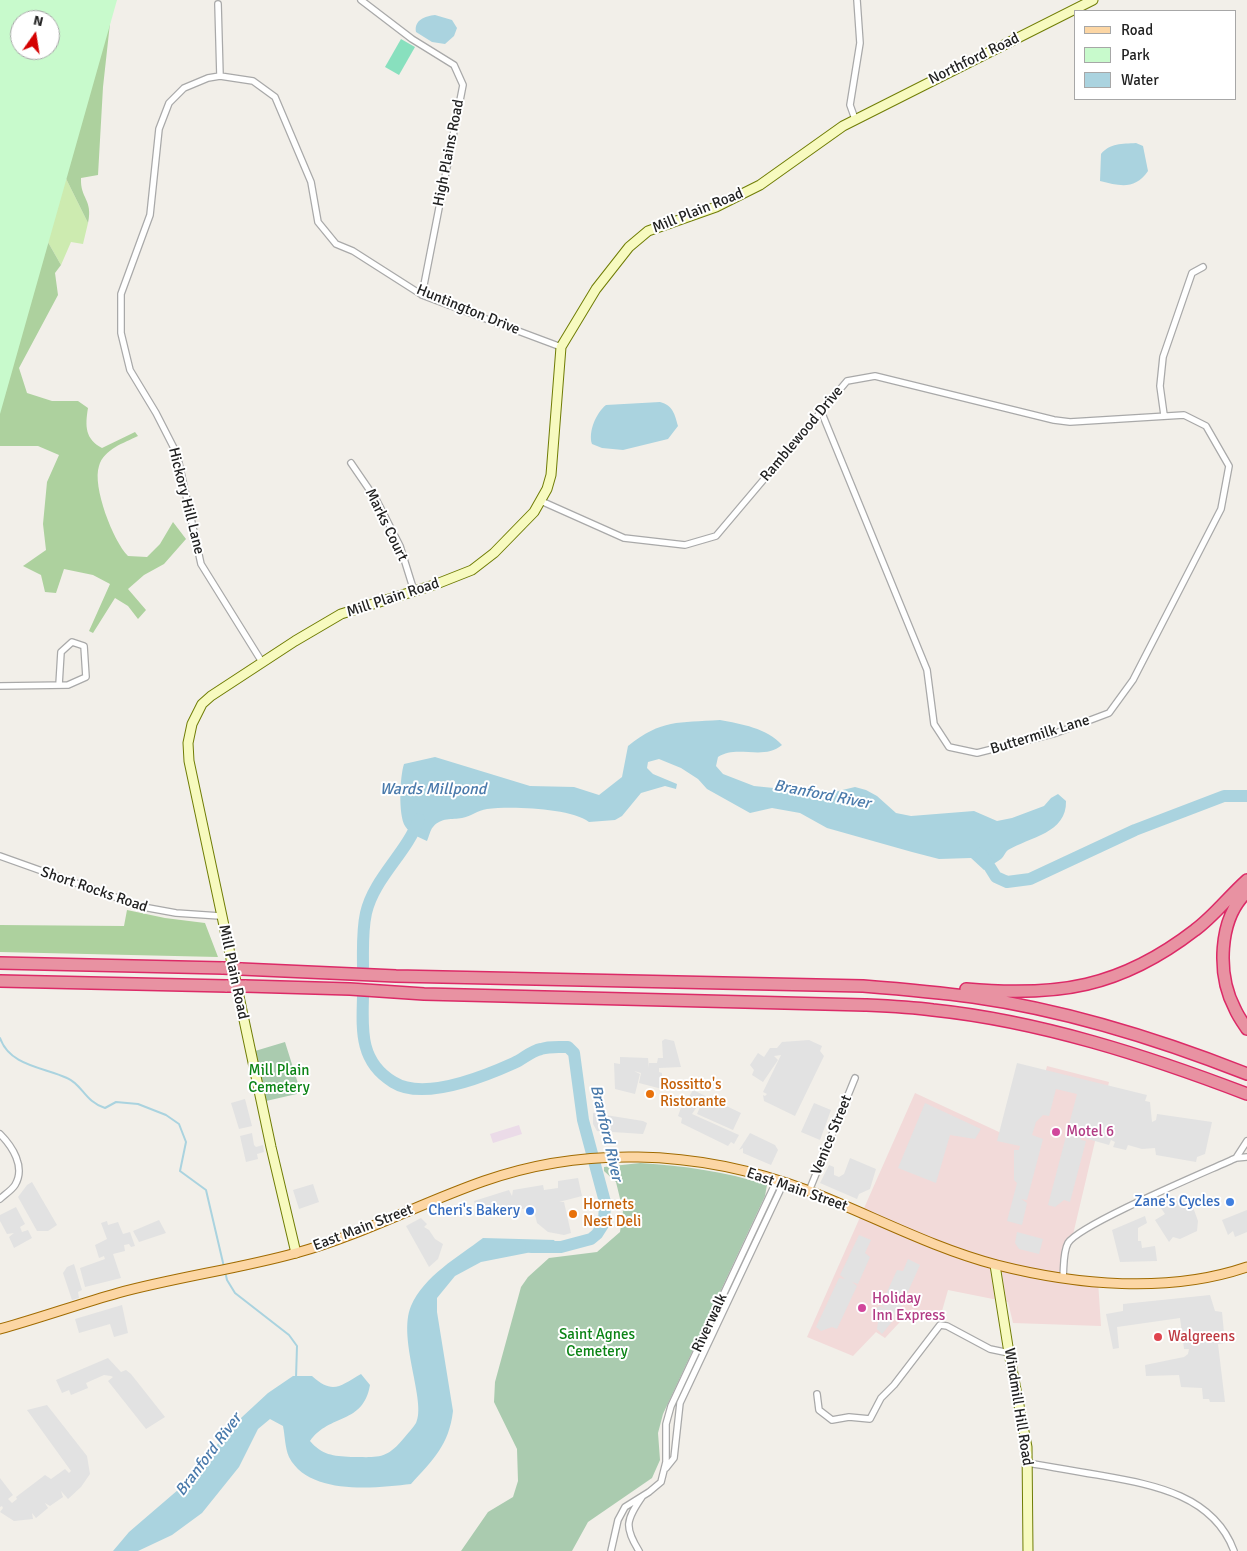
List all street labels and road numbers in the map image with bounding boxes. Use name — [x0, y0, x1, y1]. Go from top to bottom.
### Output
street label: Northford Road — [926, 29, 1022, 89]
street label: High Plains Road — [430, 98, 468, 208]
street label: Mill Plain Road — [650, 185, 746, 237]
street label: Huntington Drive — [414, 281, 522, 339]
street label: Ramblewood Drive — [757, 383, 847, 485]
street label: Hickory Hill Lane — [164, 446, 208, 556]
street label: Marks Court — [361, 486, 411, 564]
street label: Mill Plain Road — [344, 575, 442, 621]
street label: Buttermilk Lane — [988, 711, 1092, 759]
street label: Short Rocks Road — [38, 863, 150, 917]
street label: Mill Plain Road — [214, 923, 252, 1021]
street label: Venice Street — [808, 1092, 856, 1178]
street label: East Main Street — [744, 1164, 850, 1216]
street label: East Main Street — [311, 1201, 415, 1255]
street label: Riverwalk — [689, 1291, 731, 1355]
street label: Windmill Hill Road — [1000, 1347, 1036, 1467]

